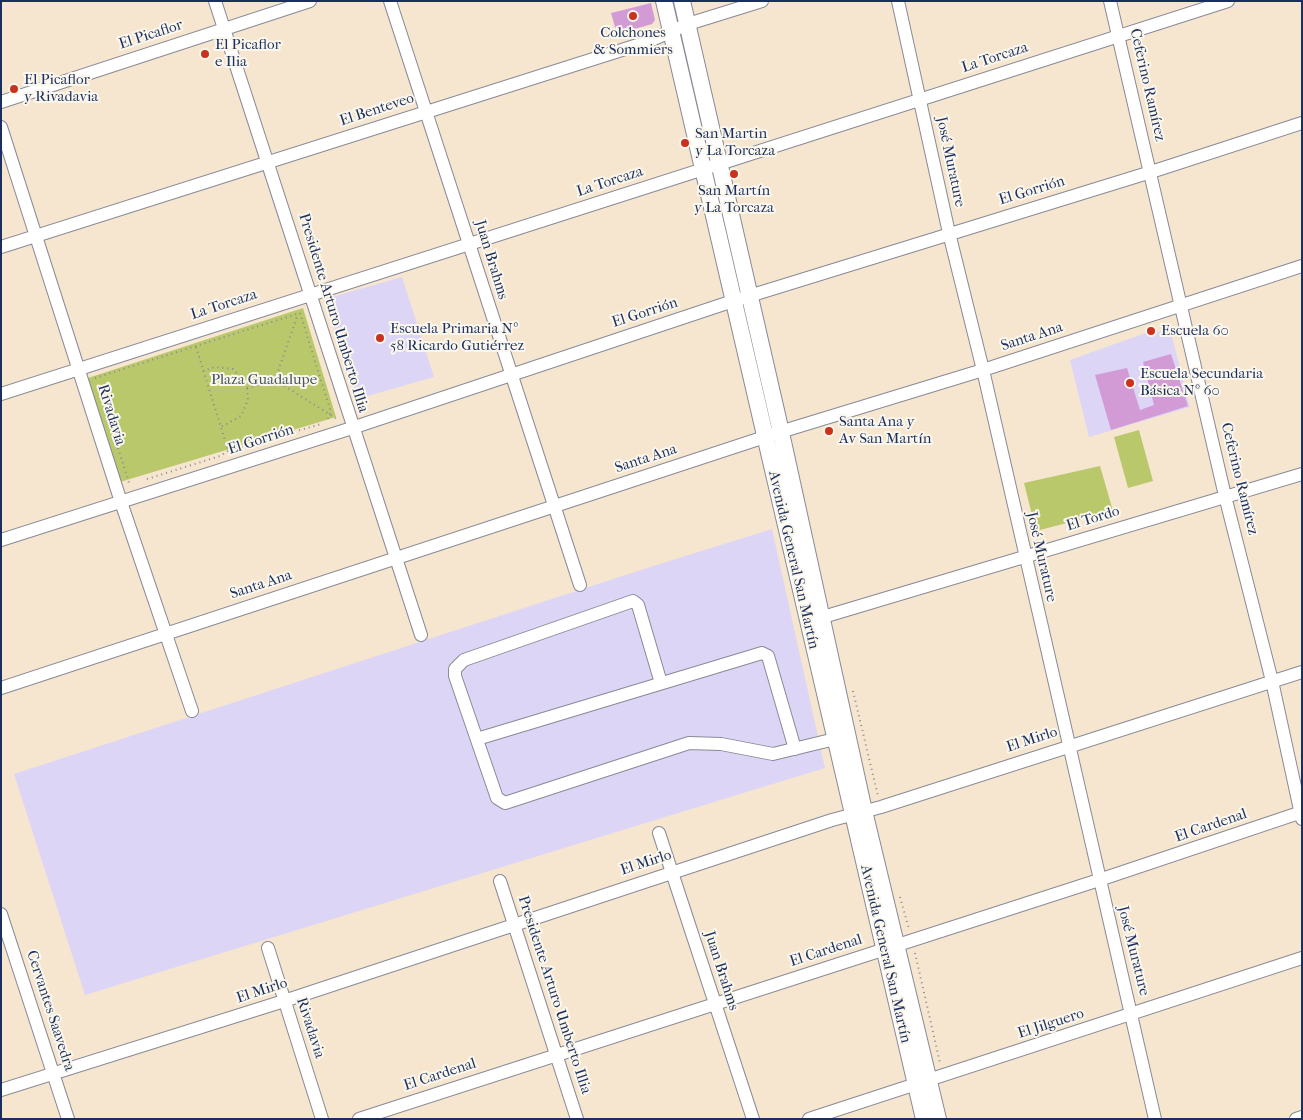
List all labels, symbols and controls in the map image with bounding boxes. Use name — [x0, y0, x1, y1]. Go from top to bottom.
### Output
marker: Colchones & Sommiers — [627, 10, 639, 22]
street label: El Picaflor — [117, 16, 185, 54]
place label: Colchones & Sommiers — [593, 24, 673, 59]
street label: Ceferino Ramírez — [1125, 27, 1169, 143]
place label: El Picaflor e Ilia — [215, 36, 281, 71]
street label: La Torcaza — [959, 39, 1031, 77]
marker: El Picaflor e Ilia — [199, 48, 211, 60]
place label: El Picaflor y Rivadavia — [24, 71, 98, 106]
marker: El Picaflor y Rivadavia — [8, 83, 20, 95]
street label: El Benteveo — [338, 90, 416, 130]
street label: José Murature — [932, 115, 968, 209]
place label: San Martin y La Torcaza — [695, 125, 775, 160]
marker: San Martin y La Torcaza — [679, 137, 691, 149]
street label: La Torcaza — [574, 163, 646, 201]
marker: San Martín y La Torcaza — [728, 168, 740, 180]
street label: El Gorrión — [997, 172, 1067, 210]
place label: San Martín y La Torcaza — [694, 182, 774, 217]
street label: Presidente Arturo Umberto Illia — [294, 211, 372, 415]
street label: Juan Brahms — [470, 218, 512, 302]
street label: La Torcaza — [188, 286, 260, 324]
street label: El Gorrión — [610, 294, 680, 332]
street label: Santa Ana — [999, 319, 1065, 355]
place label: Escuela Primaria Nº 58 Ricardo Gutiérrez — [390, 320, 524, 355]
place label: Escuela 60 — [1161, 322, 1229, 340]
marker: Escuela 60 — [1145, 325, 1157, 337]
marker: Escuela Primaria Nº 58 Ricardo Gutiérrez — [374, 332, 386, 344]
place label: Escuela Secundaria Básica Nº 60 — [1140, 365, 1263, 400]
park label: Plaza Guadalupe — [211, 371, 317, 389]
marker: Escuela Secundaria Básica Nº 60 — [1124, 377, 1136, 389]
street label: Rivadavia — [93, 382, 129, 448]
place label: Santa Ana y Av San Martín — [839, 413, 931, 448]
street label: El Gorrión — [226, 421, 296, 459]
street label: Ceferino Ramírez — [1216, 421, 1262, 537]
marker: Santa Ana y Av San Martín — [823, 425, 835, 437]
street label: Santa Ana — [613, 441, 679, 477]
street label: Avenida General San Martín — [764, 469, 822, 651]
street label: El Tordo — [1064, 502, 1122, 536]
street label: José Murature — [1022, 510, 1060, 604]
street label: Santa Ana — [228, 567, 294, 603]
street label: El Mirlo — [1004, 723, 1060, 757]
street label: El Cardenal — [1173, 805, 1249, 847]
street label: El Mirlo — [618, 846, 674, 880]
street label: Avenida General San Martín — [856, 863, 914, 1045]
street label: Presidente Arturo Umberto Illia — [513, 894, 595, 1096]
street label: José Murature — [1113, 904, 1153, 998]
street label: Juan Brahms — [700, 929, 742, 1013]
street label: El Cardenal — [787, 931, 865, 971]
street label: Cervantes Saavedra — [22, 948, 78, 1074]
street label: El Mirlo — [234, 974, 290, 1008]
street label: Rivadavia — [292, 995, 328, 1061]
street label: El Jilguero — [1016, 1005, 1086, 1043]
street label: El Cardenal — [401, 1055, 479, 1095]

